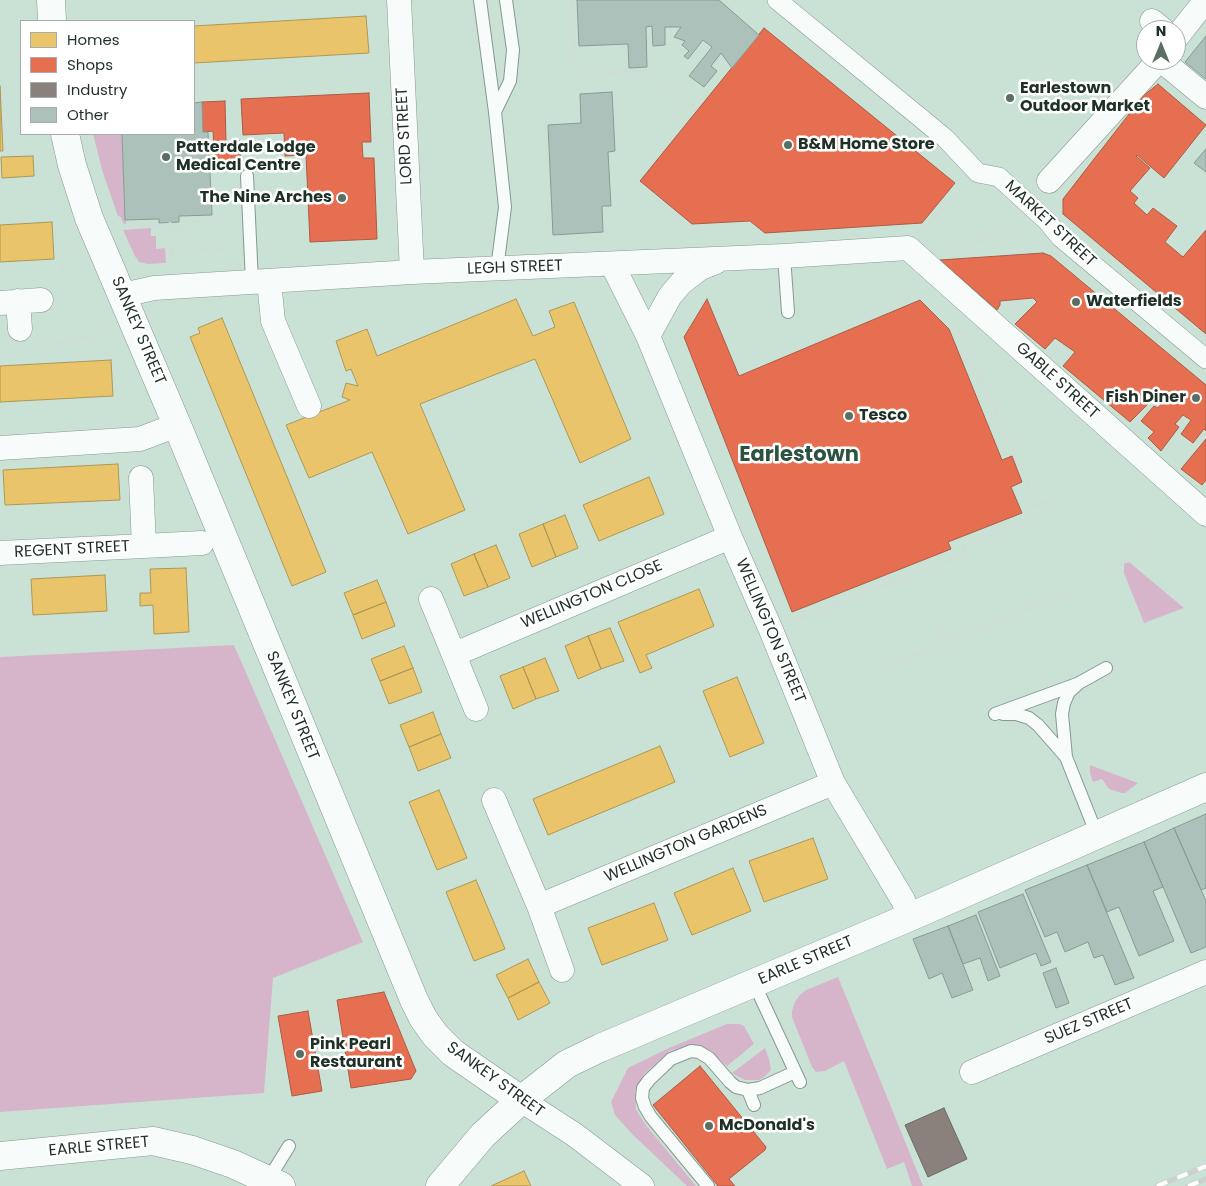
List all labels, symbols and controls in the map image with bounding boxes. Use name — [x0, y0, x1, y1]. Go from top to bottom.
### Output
legend — [20, 20, 195, 135]
north arrow — [1136, 20, 1186, 70]
text: N — [1156, 21, 1166, 41]
text: Homes — [67, 29, 120, 50]
text: Shops — [67, 54, 113, 75]
text: Industry — [67, 79, 127, 100]
place label: Earlestown Outdoor Market — [1020, 79, 1150, 117]
street label: LORD STREET — [393, 87, 417, 185]
marker: Earlestown Outdoor Market — [1004, 92, 1016, 104]
text: Other — [67, 104, 109, 125]
place label: B&M Home Store — [798, 135, 935, 155]
place label: Patterdale Lodge Medical Centre — [176, 138, 316, 176]
marker: B&M Home Store — [782, 139, 794, 151]
marker: Patterdale Lodge Medical Centre — [160, 151, 172, 163]
street label: MARKET STREET — [1000, 177, 1100, 271]
place label: The Nine Arches — [200, 188, 332, 208]
marker: The Nine Arches — [336, 192, 348, 204]
street label: LEGH STREET — [467, 257, 563, 279]
street label: SANKEY STREET — [107, 274, 169, 388]
place label: Waterfields — [1086, 292, 1182, 312]
marker: Waterfields — [1070, 296, 1082, 308]
street label: GABLE STREET — [1011, 339, 1103, 423]
place label: Fish Diner — [1106, 388, 1186, 408]
marker: Fish Diner — [1190, 392, 1202, 404]
place label: Tesco — [859, 406, 907, 426]
marker: Tesco — [843, 410, 855, 422]
district label: Earlestown — [739, 443, 859, 469]
street label: REGENT STREET — [14, 537, 130, 563]
street label: WELLINGTON STREET — [731, 556, 809, 706]
street label: WELLINGTON CLOSE — [519, 557, 665, 633]
street label: SANKEY STREET — [261, 649, 323, 763]
street label: WELLINGTON GARDENS — [602, 801, 770, 887]
street label: EARLE STREET — [756, 932, 856, 990]
street label: SUEZ STREET — [1042, 995, 1136, 1049]
place label: Pink Pearl Restaurant — [310, 1035, 402, 1073]
street label: SANKEY STREET — [443, 1038, 547, 1122]
marker: Pink Pearl Restaurant — [294, 1048, 306, 1060]
place label: McDonald's — [719, 1116, 815, 1136]
marker: McDonald's — [703, 1120, 715, 1132]
street label: EARLE STREET — [48, 1133, 150, 1161]

